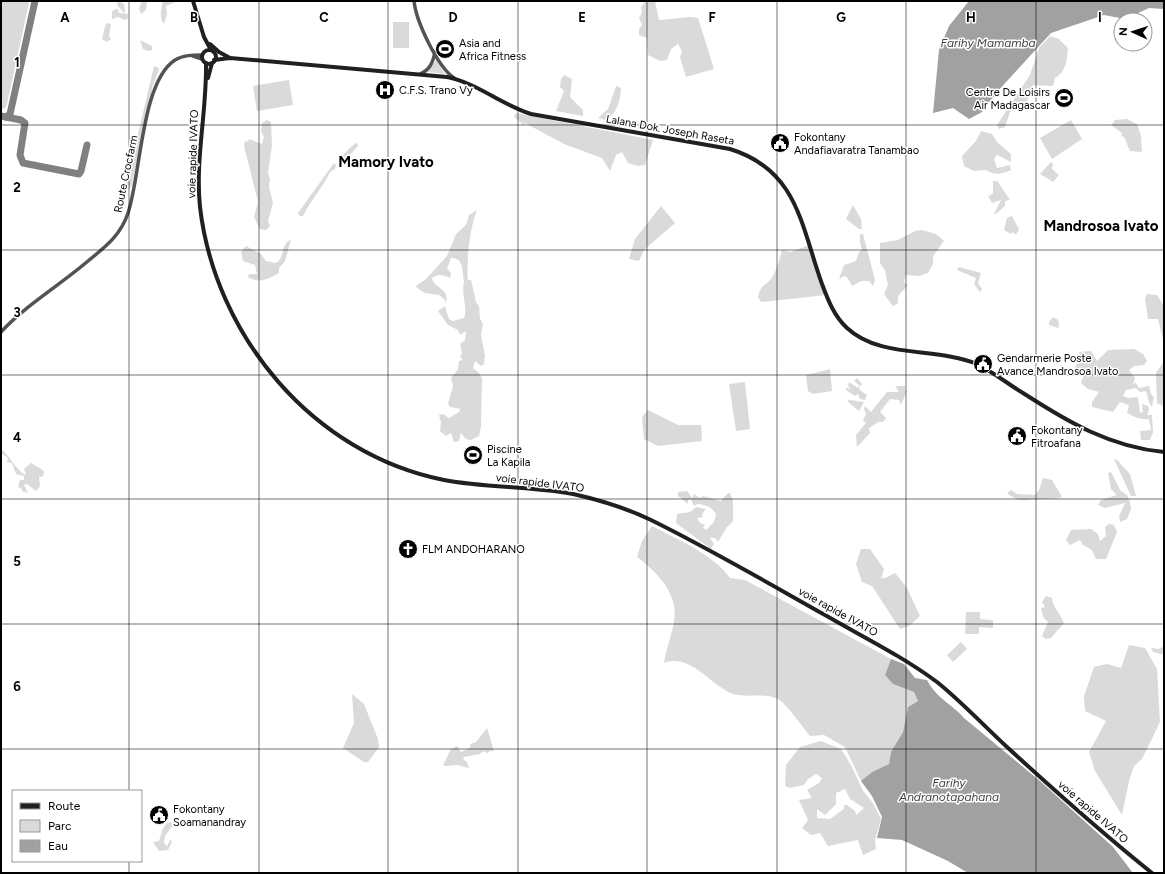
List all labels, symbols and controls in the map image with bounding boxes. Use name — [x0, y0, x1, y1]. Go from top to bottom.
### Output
text: A — [60, 10, 70, 25]
text: B — [190, 10, 198, 25]
text: C — [319, 10, 329, 25]
text: D — [448, 10, 458, 25]
text: E — [578, 10, 586, 25]
text: F — [708, 10, 716, 25]
text: G — [836, 10, 846, 25]
text: H — [966, 10, 976, 25]
text: I — [1098, 10, 1102, 25]
north arrow — [1113, 12, 1153, 52]
text: N — [1117, 27, 1130, 36]
water label: Farihy Mamamba — [941, 36, 1035, 50]
place label: Asia and Africa Fitness — [459, 37, 526, 63]
sports icon: Asia and Africa Fitness — [434, 38, 456, 60]
text: 1 — [14, 55, 20, 70]
hospital icon: C.F.S. Trano Vy — [374, 79, 396, 101]
place label: C.F.S. Trano Vy — [399, 84, 473, 97]
place label: Centre De Loisirs Air Madagascar — [966, 86, 1050, 112]
sports icon: Centre De Loisirs Air Madagascar — [1053, 87, 1075, 109]
street label: voie rapide IVATO — [185, 109, 201, 199]
street label: Lalana Dok. Joseph Raseta — [605, 112, 735, 148]
place label: Fokontany Andafiavaratra Tanambao — [794, 131, 919, 157]
public building icon: Fokontany Andafiavaratra Tanambao — [769, 132, 791, 154]
street label: Route Crocfarm — [111, 134, 141, 214]
district label: Mamory Ivato — [338, 153, 434, 171]
text: 2 — [13, 180, 21, 195]
district label: Mandrosoa Ivato — [1043, 217, 1159, 235]
text: 3 — [13, 305, 21, 320]
place label: Gendarmerie Poste Avance Mandrosoa Ivato — [997, 352, 1118, 378]
public building icon: Gendarmerie Poste Avance Mandrosoa Ivato — [972, 353, 994, 375]
place label: Fokontany Fitroafana — [1031, 424, 1083, 450]
public building icon: Fokontany Fitroafana — [1006, 425, 1028, 447]
text: 4 — [13, 430, 21, 445]
place label: Piscine La Kapila — [487, 443, 530, 469]
sports icon: Piscine La Kapila — [462, 444, 484, 466]
street label: voie rapide IVATO — [495, 471, 585, 495]
church icon: FLM ANDOHARANO — [397, 538, 419, 560]
place label: FLM ANDOHARANO — [422, 543, 525, 556]
text: 5 — [13, 554, 21, 569]
street label: voie rapide IVATO — [796, 585, 880, 639]
text: 6 — [13, 679, 21, 694]
water label: Farihy Andranotapahana — [898, 776, 999, 804]
street label: voie rapide IVATO — [1055, 778, 1131, 846]
legend — [12, 790, 142, 862]
text: Route — [48, 799, 81, 813]
place label: Fokontany Soamanandray — [173, 803, 246, 829]
public building icon: Fokontany Soamanandray — [148, 804, 170, 826]
text: Parc — [48, 819, 72, 833]
text: Eau — [48, 839, 68, 853]

